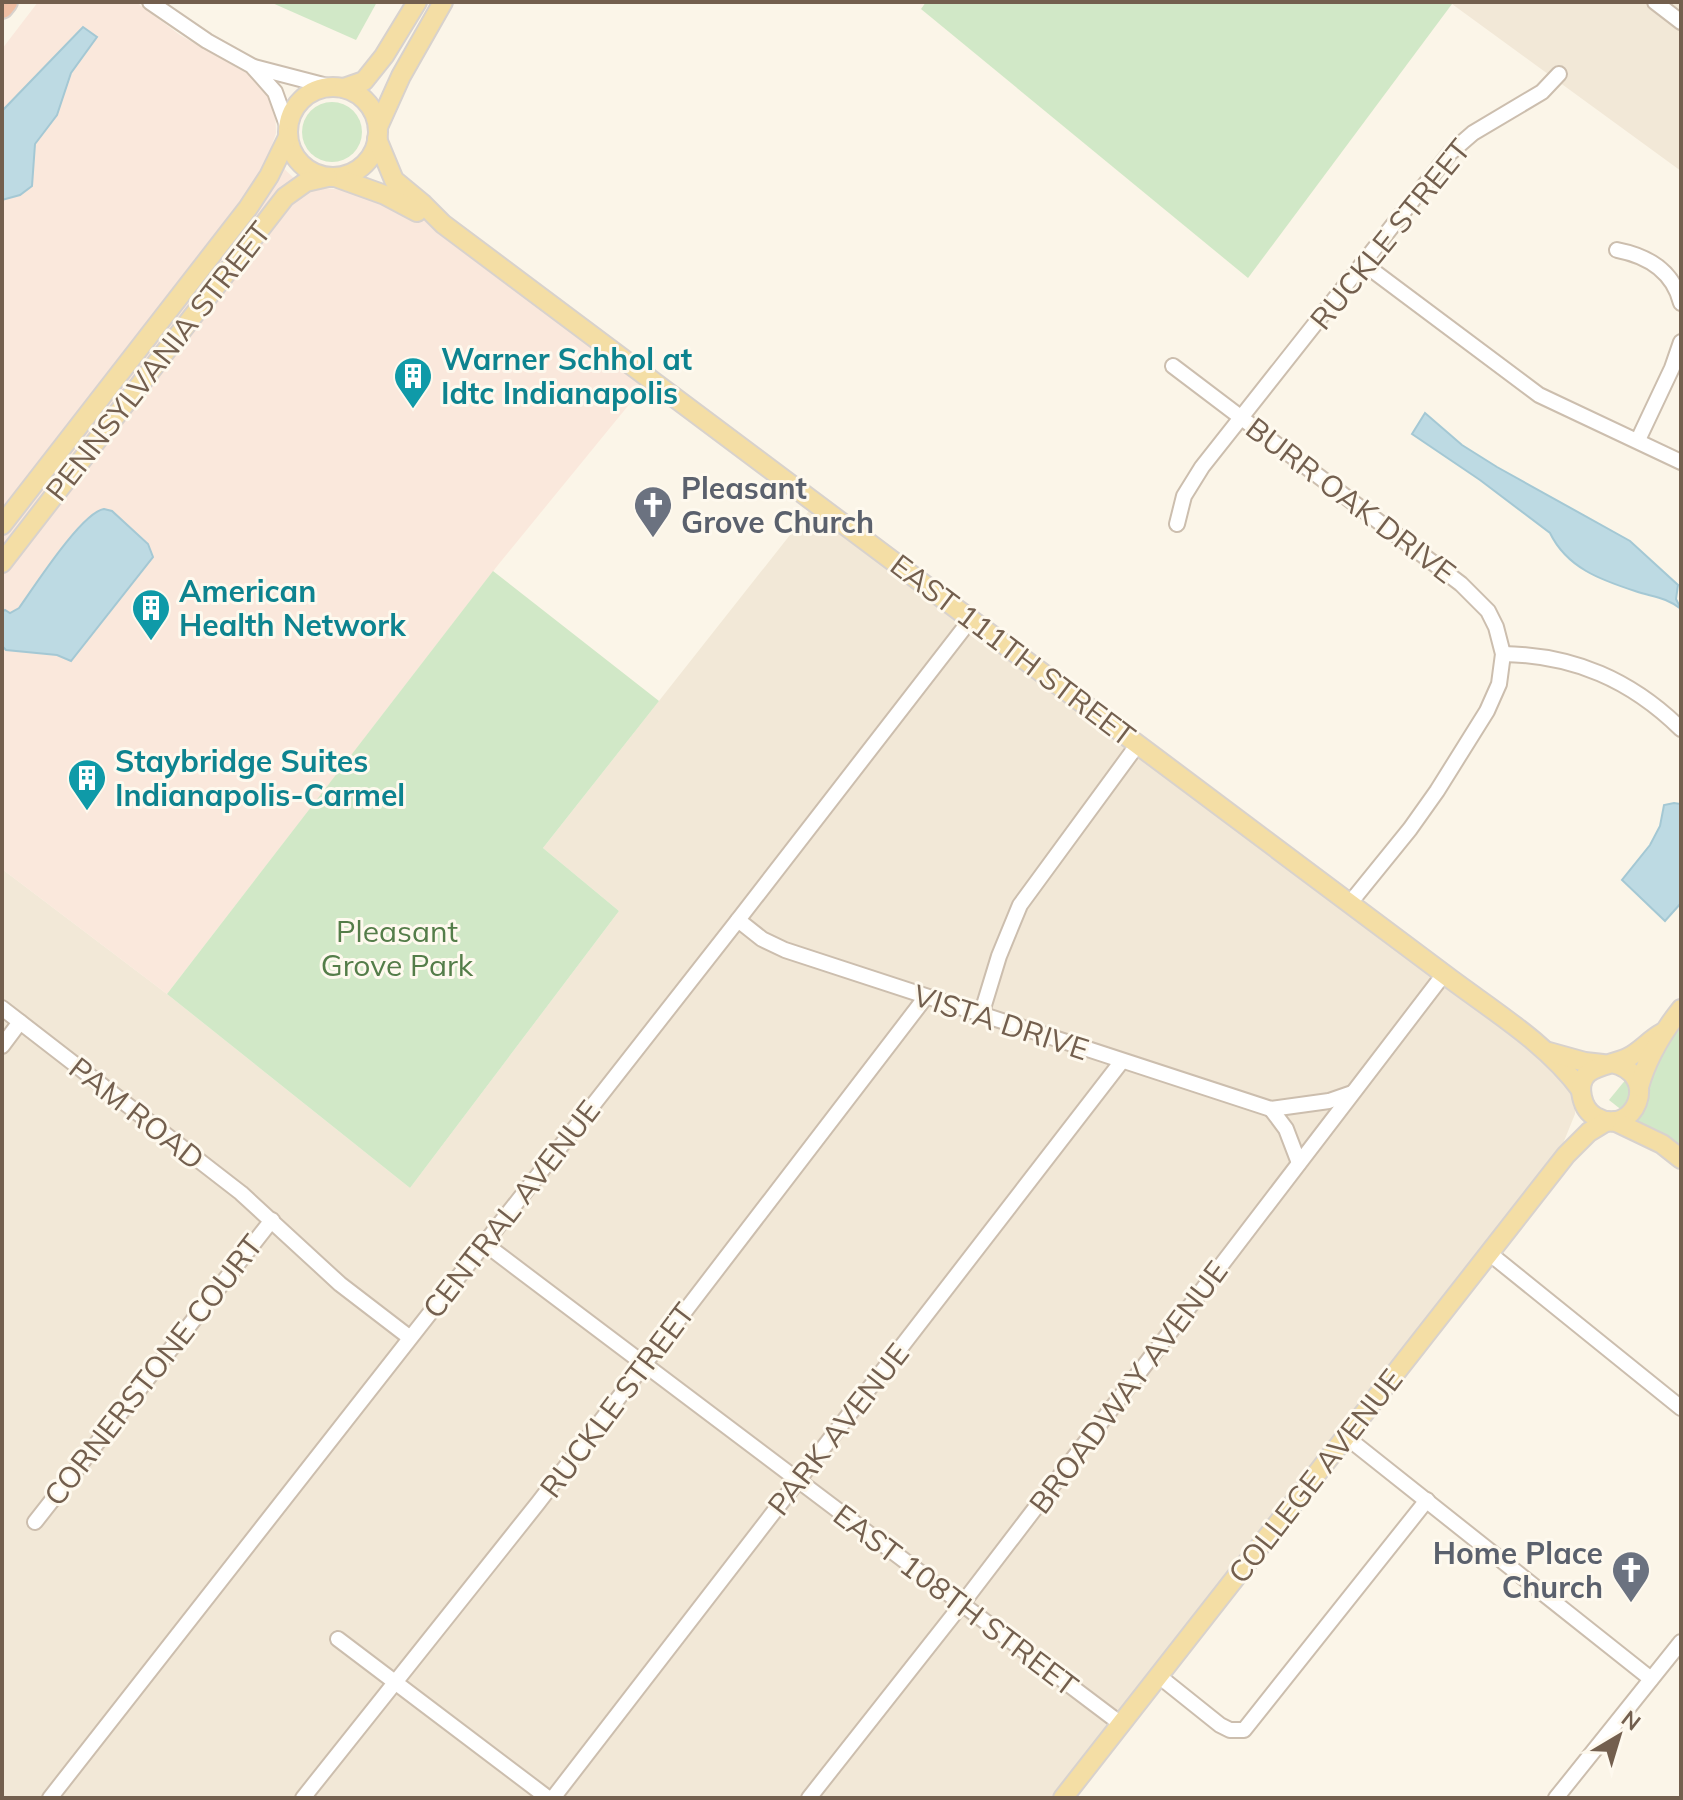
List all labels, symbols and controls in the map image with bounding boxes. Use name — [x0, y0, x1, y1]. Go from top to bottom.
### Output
street label: RUCKLE STREET — [1302, 131, 1478, 337]
street label: PENNSYLVANIA STREET — [37, 214, 279, 508]
place label: Warner Schhol at Idtc Indianapolis — [441, 340, 692, 412]
building icon: Warner Schhol at Idtc Indianapolis — [392, 355, 434, 410]
street label: BURR OAK DRIVE — [1239, 409, 1463, 591]
place label: Pleasant Grove Church — [681, 469, 874, 541]
church icon: Pleasant Grove Church — [632, 484, 674, 539]
street label: EAST 111TH STREET — [883, 546, 1143, 754]
place label: American Health Network — [179, 572, 407, 644]
building icon: American Health Network — [130, 587, 172, 642]
place label: Staybridge Suites Indianapolis-Carmel — [115, 742, 405, 814]
building icon: Staybridge Suites Indianapolis-Carmel — [66, 757, 108, 812]
park label: Pleasant Grove Park — [321, 912, 474, 984]
street label: VISTA DRIVE — [908, 976, 1094, 1068]
street label: PAM ROAD — [62, 1049, 212, 1177]
street label: CENTRAL AVENUE — [414, 1092, 608, 1326]
street label: CORNERSTONE COURT — [35, 1227, 271, 1513]
street label: BROADWAY AVENUE — [1021, 1253, 1235, 1521]
street label: RUCKLE STREET — [531, 1295, 703, 1505]
street label: PARK AVENUE — [759, 1335, 917, 1523]
street label: COLLEGE AVENUE — [1219, 1361, 1411, 1591]
street label: EAST 108TH STREET — [826, 1496, 1086, 1704]
place label: Home Place Church — [1433, 1534, 1603, 1606]
church icon: Home Place Church — [1610, 1549, 1652, 1604]
north arrow — [1579, 1696, 1659, 1776]
text: N — [1616, 1704, 1646, 1736]

